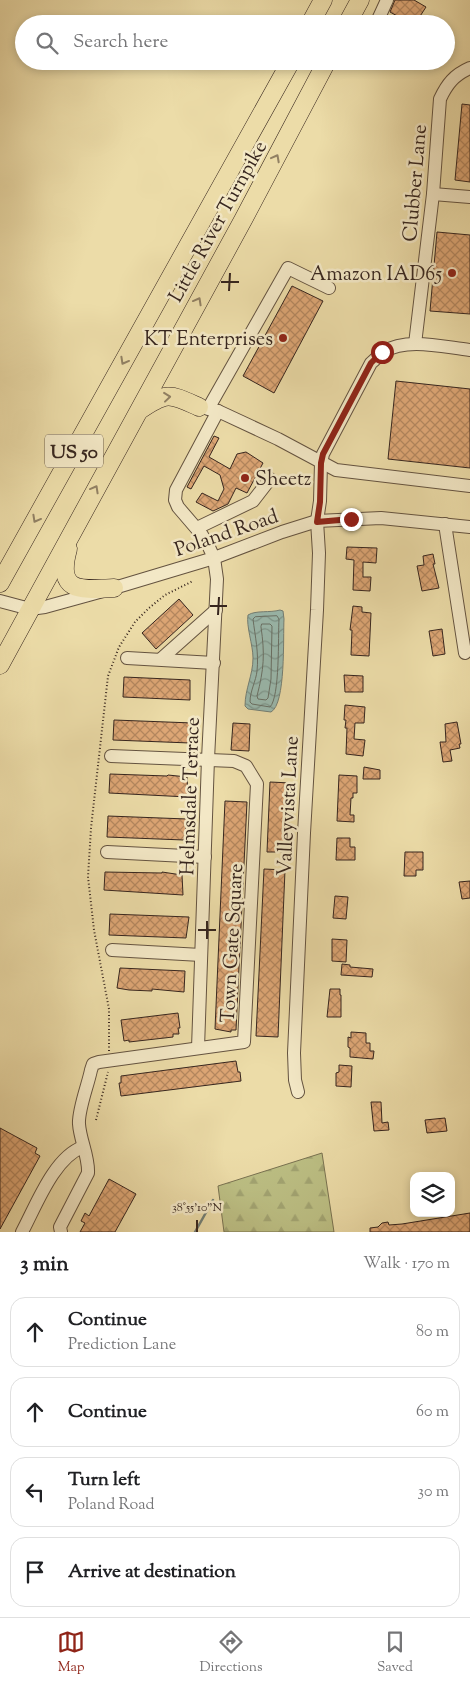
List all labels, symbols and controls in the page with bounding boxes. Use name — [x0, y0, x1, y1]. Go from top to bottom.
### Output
search box — [15, 15, 455, 70]
icon: search — [33, 29, 61, 57]
text: Search here — [73, 29, 168, 56]
street label: Clubber Lane — [397, 123, 436, 243]
street label: Little River Turnpike — [163, 136, 276, 308]
one-way arrow — [270, 154, 280, 163]
place label: Amazon IAD65 — [310, 261, 442, 290]
marker: Amazon IAD65 — [446, 267, 458, 279]
one-way arrow — [192, 297, 202, 306]
place label: KT Enterprises — [144, 326, 273, 355]
marker: KT Enterprises — [277, 332, 289, 344]
route start — [371, 341, 394, 364]
one-way arrow — [120, 356, 130, 365]
one-way arrow — [164, 392, 172, 403]
road number: US 50 — [45, 434, 103, 468]
place label: Sheetz — [255, 466, 311, 495]
marker: Sheetz — [239, 472, 251, 484]
one-way arrow — [89, 486, 99, 495]
street label: Poland Road — [171, 503, 283, 566]
route end — [340, 508, 363, 531]
one-way arrow — [32, 513, 42, 522]
street label: Helmsdale Terrace — [174, 716, 209, 876]
street label: Valleyvista Lane — [271, 735, 308, 877]
street label: Town Gate Square — [215, 863, 252, 1024]
map controls — [410, 1172, 455, 1217]
button: layers — [410, 1172, 455, 1217]
text: 38°55'10"N — [172, 1199, 222, 1217]
text: 3 min — [20, 1250, 69, 1280]
text: Walk · 170 m — [363, 1253, 450, 1276]
text: Continue — [68, 1307, 147, 1334]
icon: ahead — [21, 1318, 49, 1346]
text: 80 m — [416, 1321, 449, 1344]
text: Prediction Lane — [68, 1334, 176, 1357]
icon: ahead — [21, 1398, 49, 1426]
text: Continue — [68, 1399, 147, 1426]
text: 60 m — [416, 1401, 449, 1424]
text: Turn left — [68, 1467, 140, 1494]
icon: left — [21, 1478, 49, 1506]
text: 30 m — [418, 1481, 449, 1504]
text: Poland Road — [68, 1494, 155, 1517]
icon: arrive — [21, 1558, 49, 1586]
text: Arrive at destination — [68, 1559, 236, 1586]
tab: Map — [57, 1628, 85, 1678]
tab: Directions — [199, 1628, 263, 1678]
tab: Saved — [377, 1628, 413, 1678]

